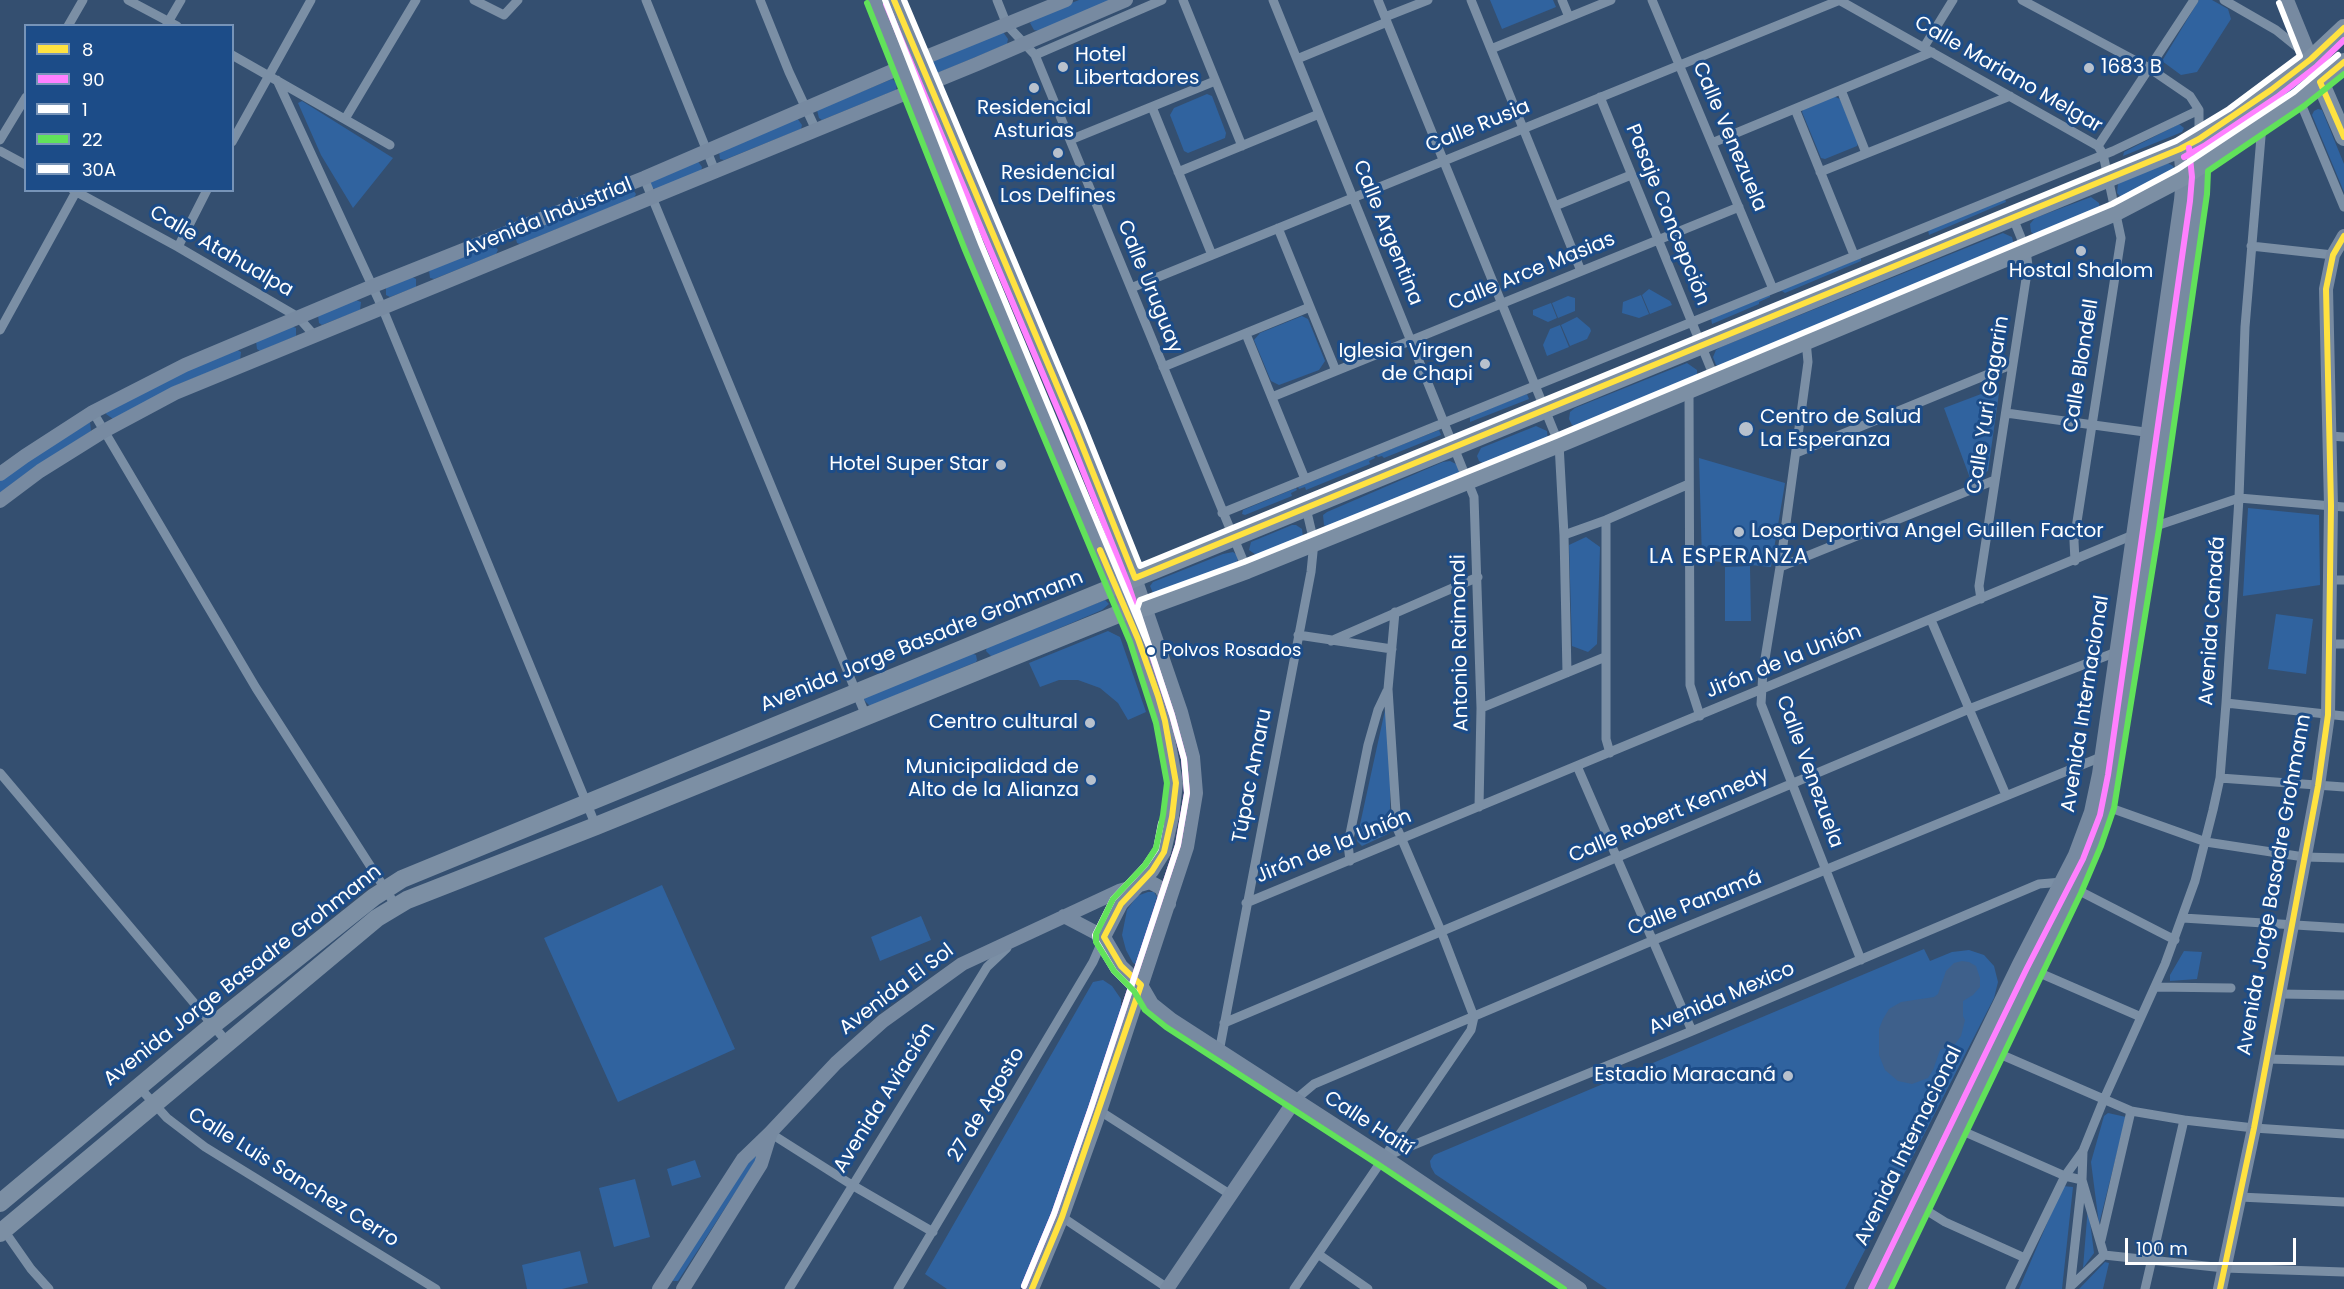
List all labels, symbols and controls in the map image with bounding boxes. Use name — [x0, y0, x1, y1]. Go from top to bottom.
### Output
street label: Calle Mariano Melgar — [1910, 11, 2106, 139]
legend — [24, 24, 234, 192]
text: 8 — [82, 37, 93, 62]
place label: Hotel Libertadores — [1075, 44, 1199, 91]
place label: 1683 B — [2101, 56, 2162, 80]
street label: Calle Venezuela — [1687, 58, 1771, 216]
marker: Hotel Libertadores — [1056, 60, 1070, 74]
marker: 1683 B — [2082, 61, 2096, 75]
text: 90 — [82, 67, 105, 92]
marker: Residencial Asturias — [1027, 81, 1041, 95]
street label: Calle Rusia — [1422, 95, 1534, 159]
text: 1 — [82, 97, 88, 122]
place label: Residencial Asturias — [977, 97, 1091, 144]
street label: Pasaje Concepción — [1620, 121, 1714, 309]
text: 22 — [82, 127, 103, 152]
marker: Residencial Los Delfines — [1051, 146, 1065, 160]
text: 30A — [82, 157, 116, 182]
street label: Calle Argentina — [1347, 157, 1427, 309]
place label: Residencial Los Delfines — [1000, 162, 1116, 209]
street label: Avenida Industrial — [460, 173, 636, 263]
street label: Calle Atahualpa — [145, 201, 297, 303]
street label: Calle Uruguay — [1111, 217, 1187, 357]
street label: Calle Arce Masias — [1445, 228, 1619, 316]
marker: Hostal Shalom — [2074, 244, 2088, 258]
place label: Hostal Shalom — [2009, 260, 2153, 284]
street label: Calle Blondell — [2060, 297, 2104, 435]
street label: Calle Yuri Gagarin — [1963, 314, 2015, 496]
place label: Iglesia Virgen de Chapi — [1338, 340, 1473, 387]
marker: Iglesia Virgen de Chapi — [1478, 357, 1492, 371]
place label: Centro de Salud La Esperanza — [1760, 406, 1921, 453]
marker: Centro de Salud La Esperanza — [1737, 420, 1755, 438]
place label: Hotel Super Star — [829, 453, 989, 477]
marker: Hotel Super Star — [994, 458, 1008, 472]
place label: Losa Deportiva Angel Guillen Factor — [1751, 520, 2104, 544]
marker: Losa Deportiva Angel Guillen Factor — [1732, 525, 1746, 539]
street label: Avenida Canadá — [2195, 536, 2231, 706]
district label: LA ESPERANZA — [1649, 545, 1809, 571]
street label: Antonio Raimondi — [1447, 554, 1475, 732]
street label: Avenida Jorge Basadre Grohmann — [757, 566, 1087, 718]
street label: Avenida Internacional — [2057, 594, 2115, 814]
street label: Jirón de la Unión — [1703, 620, 1865, 704]
place label: Polvos Rosados — [1162, 640, 1301, 662]
marker: Polvos Rosados — [1145, 645, 1157, 657]
street label: Calle Venezuela — [1770, 693, 1848, 851]
street label: Túpac Amaru — [1228, 707, 1278, 845]
place label: Centro cultural — [929, 711, 1078, 735]
street label: Avenida Jorge Basadre Grohmann — [2233, 712, 2317, 1058]
marker: Centro cultural — [1083, 716, 1097, 730]
place label: Municipalidad de Alto de la Alianza — [906, 756, 1079, 803]
street label: Calle Robert Kennedy — [1566, 763, 1772, 869]
marker: Municipalidad de Alto de la Alianza — [1084, 773, 1098, 787]
street label: Jirón de la Unión — [1253, 805, 1415, 889]
street label: Avenida Jorge Basadre Grohmann — [99, 860, 387, 1092]
street label: Calle Panamá — [1625, 866, 1765, 942]
street label: Avenida El Sol — [835, 939, 959, 1041]
street label: Avenida Mexico — [1645, 957, 1799, 1041]
street label: Avenida Aviación — [829, 1018, 941, 1178]
street label: Avenida Internacional — [1850, 1042, 1968, 1250]
street label: 27 de Agosto — [943, 1043, 1031, 1167]
place label: Estadio Maracaná — [1594, 1064, 1776, 1088]
marker: Estadio Maracaná — [1781, 1069, 1795, 1083]
street label: Calle Haití — [1319, 1086, 1417, 1162]
street label: Calle Luis Sanchez Cerro — [183, 1103, 403, 1253]
scale bar — [2128, 1226, 2299, 1264]
text: 100 m — [2136, 1236, 2188, 1261]

